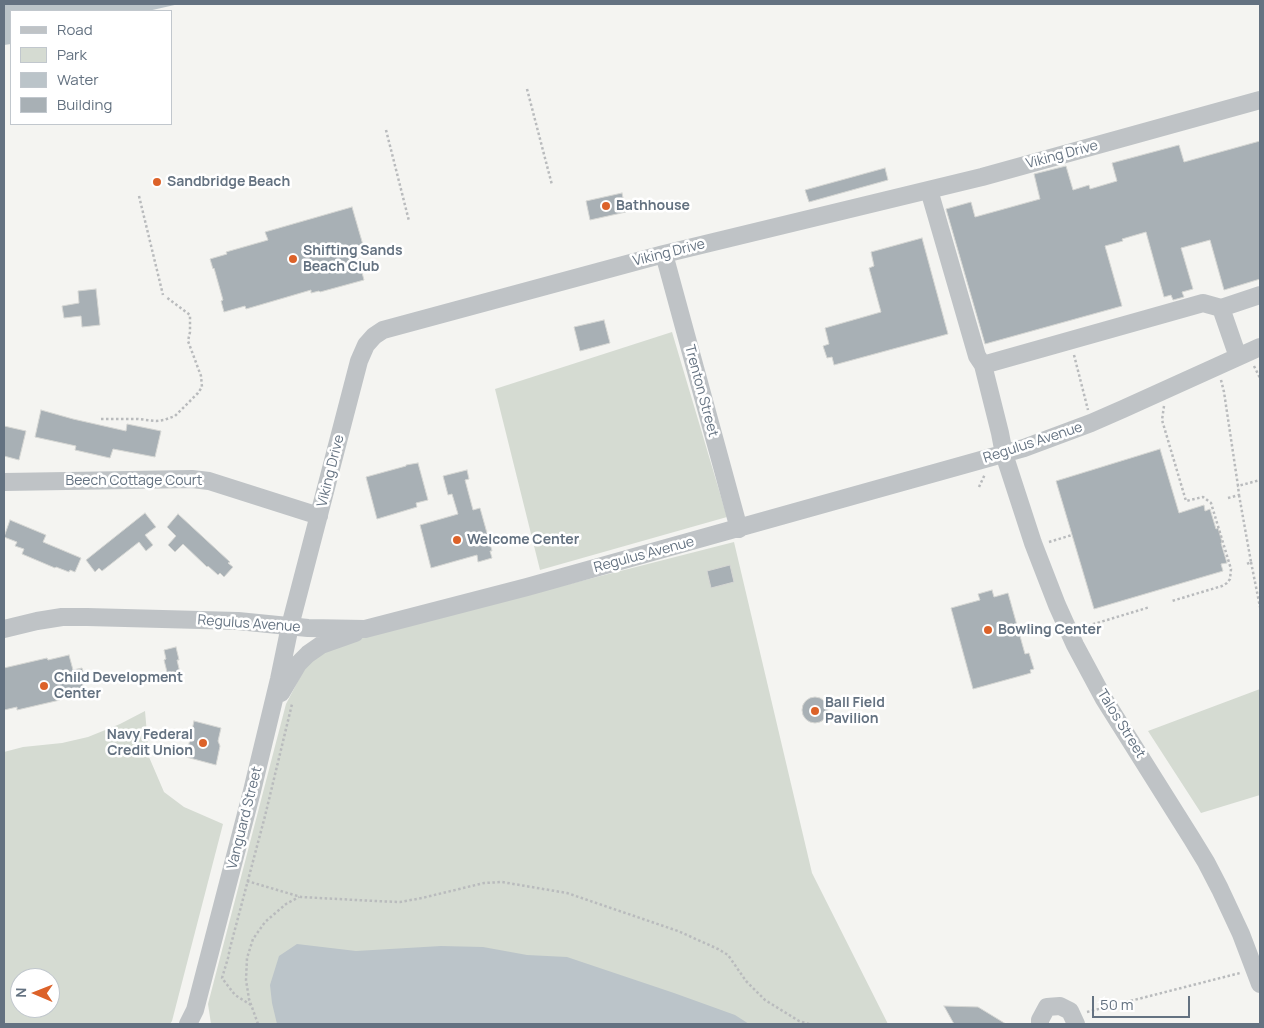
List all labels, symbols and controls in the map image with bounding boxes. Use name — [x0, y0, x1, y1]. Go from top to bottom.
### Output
legend — [10, 10, 172, 125]
text: Road — [57, 19, 93, 40]
text: Park — [57, 44, 87, 65]
text: Water — [57, 69, 99, 90]
text: Building — [57, 94, 112, 115]
street label: Viking Drive — [1024, 137, 1100, 173]
place label: Sandbridge Beach — [167, 174, 290, 190]
marker: Sandbridge Beach — [151, 176, 163, 188]
place label: Bathhouse — [616, 198, 690, 214]
marker: Bathhouse — [600, 200, 612, 212]
street label: Viking Drive — [631, 236, 707, 270]
place label: Shifting Sands Beach Club — [303, 243, 402, 276]
marker: Shifting Sands Beach Club — [287, 253, 299, 265]
street label: Trenton Street — [681, 343, 721, 439]
street label: Regulus Avenue — [981, 419, 1085, 467]
street label: Viking Drive — [314, 433, 348, 509]
street label: Beech Cottage Court — [66, 473, 202, 489]
place label: Welcome Center — [467, 532, 579, 548]
marker: Welcome Center — [451, 534, 463, 546]
street label: Regulus Avenue — [592, 534, 696, 576]
street label: Regulus Avenue — [197, 612, 301, 636]
place label: Bowling Center — [998, 622, 1101, 638]
marker: Bowling Center — [982, 624, 994, 636]
place label: Child Development Center — [54, 670, 183, 702]
marker: Child Development Center — [38, 680, 50, 692]
street label: Talos Street — [1093, 687, 1149, 761]
place label: Ball Field Pavilion — [825, 695, 885, 728]
marker: Ball Field Pavilion — [809, 705, 821, 717]
place label: Navy Federal Credit Union — [107, 727, 193, 760]
marker: Navy Federal Credit Union — [197, 737, 209, 749]
street label: Vanguard Street — [224, 765, 266, 871]
north arrow — [10, 968, 60, 1018]
scale bar — [1094, 986, 1192, 1018]
text: N — [11, 988, 30, 998]
text: 50 m — [1100, 994, 1134, 1015]

